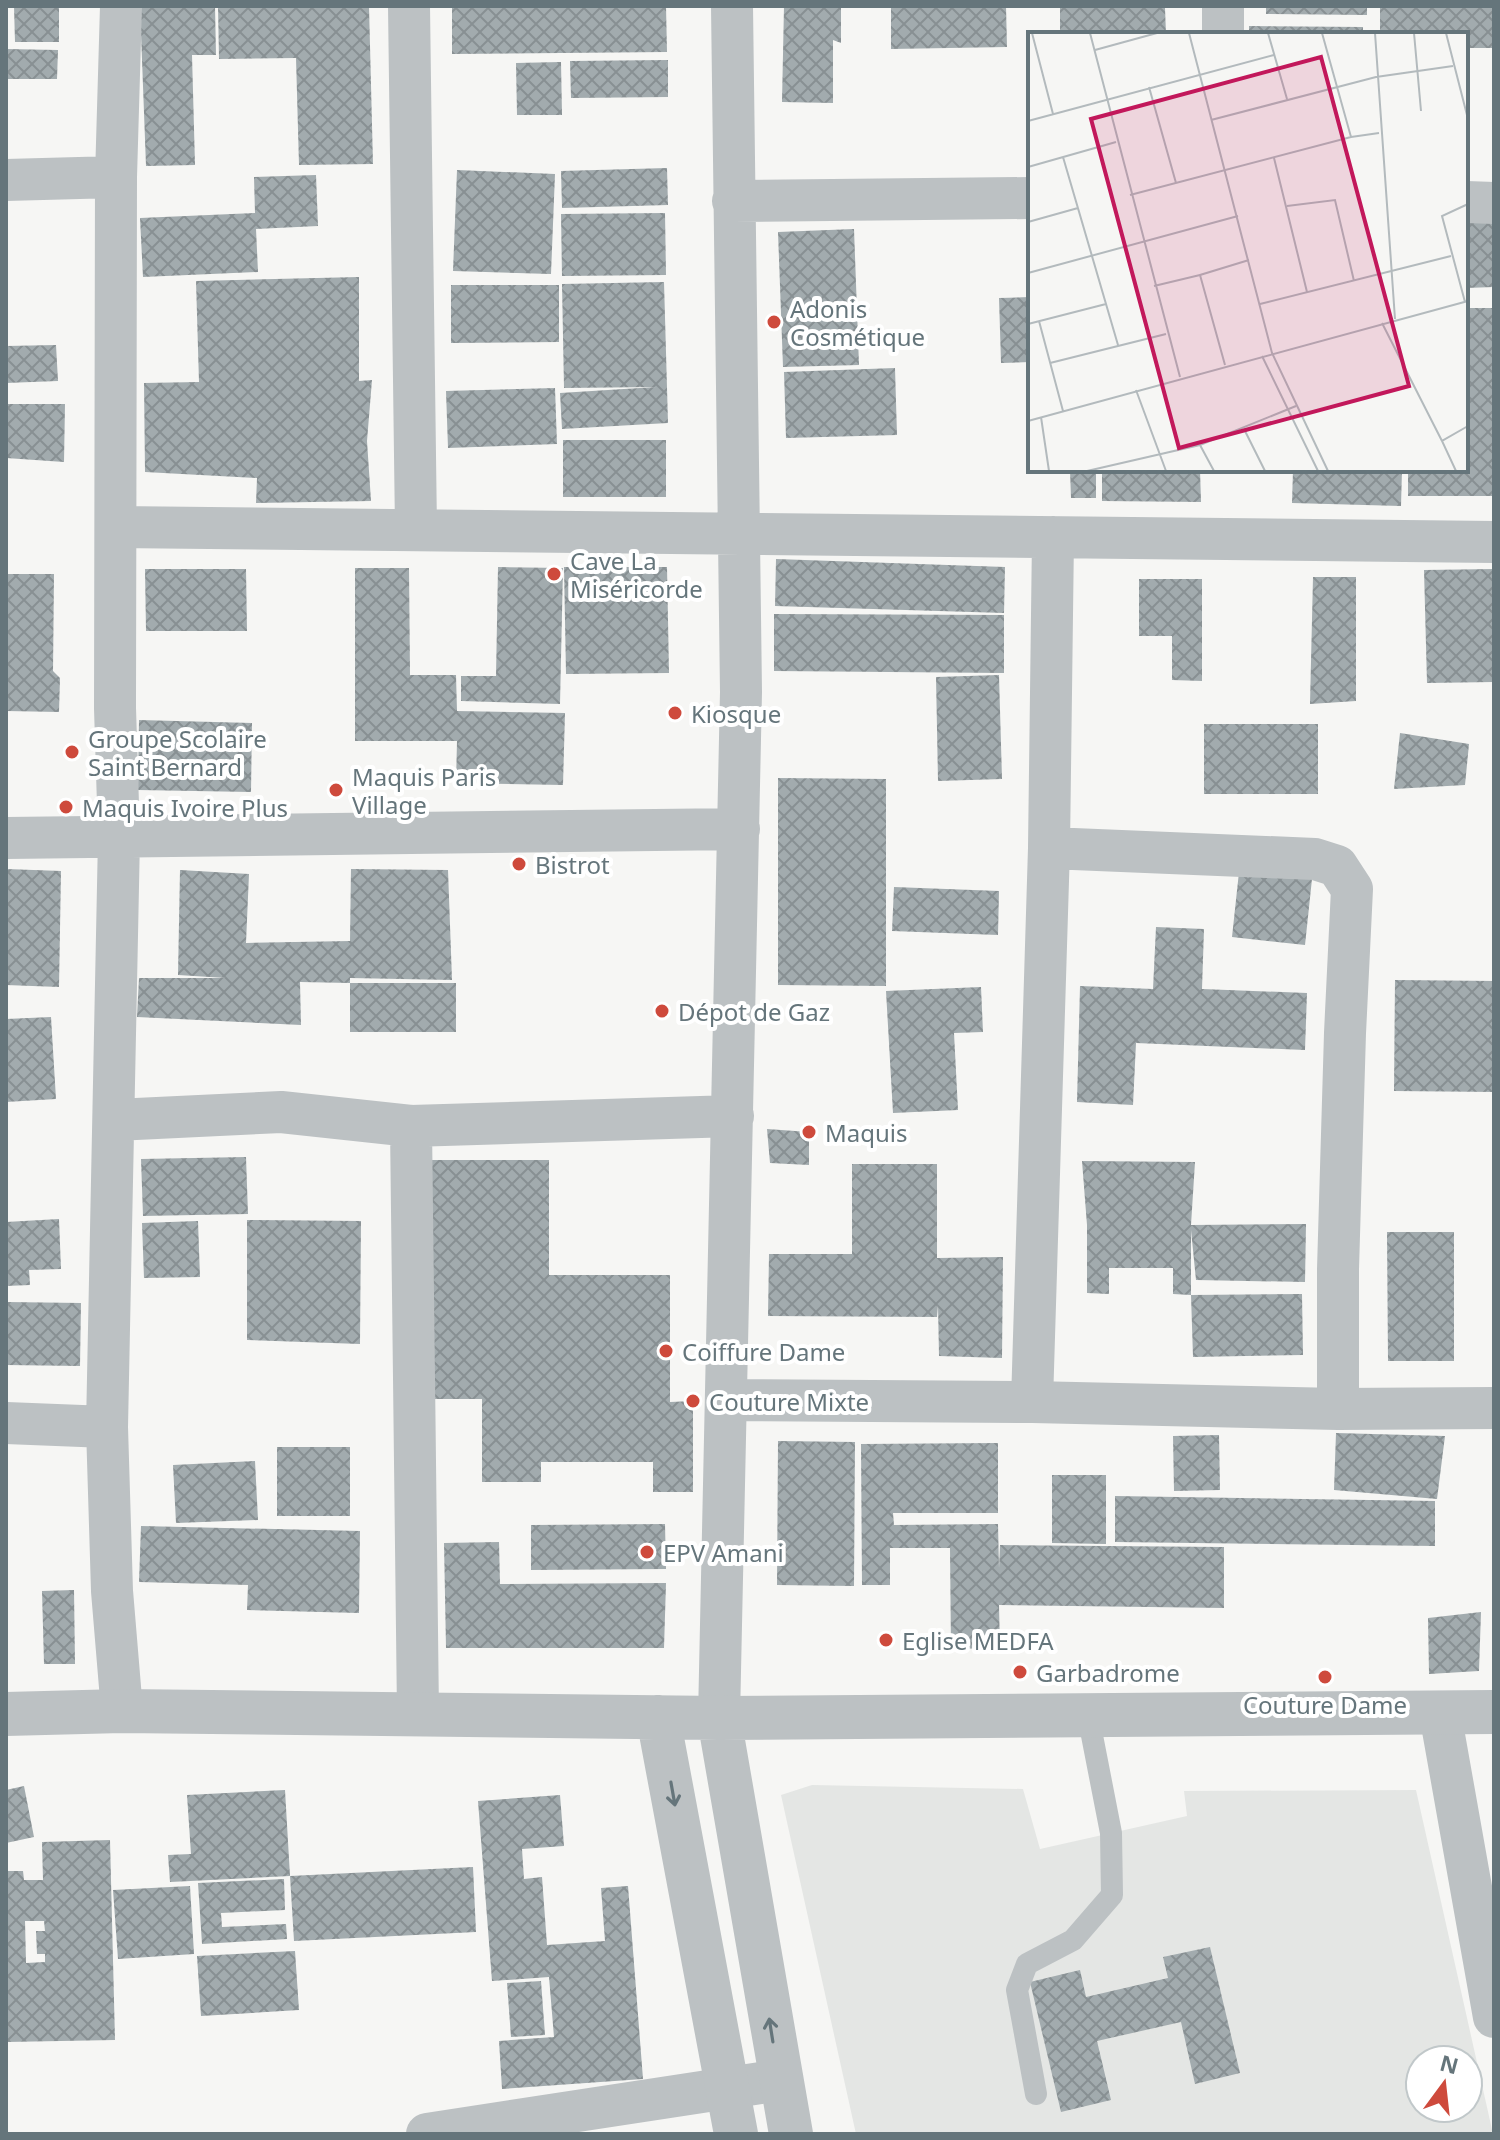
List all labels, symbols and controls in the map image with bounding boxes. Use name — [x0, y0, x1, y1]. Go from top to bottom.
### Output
inset map — [1028, 32, 1468, 472]
place label: Adonis Cosmétique — [790, 292, 925, 353]
marker: Adonis Cosmétique — [765, 313, 783, 331]
place label: Cave La Miséricorde — [570, 544, 703, 605]
marker: Cave La Miséricorde — [545, 565, 563, 583]
place label: Kiosque — [691, 697, 781, 730]
marker: Kiosque — [666, 704, 684, 722]
place label: Groupe Scolaire Saint Bernard — [88, 722, 267, 783]
marker: Groupe Scolaire Saint Bernard — [63, 743, 81, 761]
place label: Maquis Paris Village — [352, 760, 496, 821]
marker: Maquis Paris Village — [327, 781, 345, 799]
place label: Maquis Ivoire Plus — [82, 791, 288, 824]
marker: Maquis Ivoire Plus — [57, 798, 75, 816]
place label: Bistrot — [535, 848, 610, 881]
marker: Bistrot — [510, 855, 528, 873]
place label: Dépot de Gaz — [678, 995, 830, 1028]
marker: Dépot de Gaz — [653, 1002, 671, 1020]
place label: Maquis — [825, 1116, 908, 1149]
marker: Maquis — [800, 1123, 818, 1141]
place label: Coiffure Dame — [682, 1335, 845, 1368]
marker: Coiffure Dame — [657, 1342, 675, 1360]
place label: Couture Mixte — [709, 1385, 869, 1418]
marker: Couture Mixte — [684, 1392, 702, 1410]
place label: EPV Amani — [663, 1536, 784, 1569]
marker: EPV Amani — [638, 1543, 656, 1561]
place label: Eglise MEDFA — [902, 1624, 1054, 1657]
marker: Eglise MEDFA — [877, 1631, 895, 1649]
place label: Garbadrome — [1036, 1656, 1180, 1689]
marker: Garbadrome — [1011, 1663, 1029, 1681]
marker: Couture Dame — [1316, 1668, 1334, 1686]
place label: Couture Dame — [1243, 1688, 1407, 1721]
one-way arrow — [666, 1781, 681, 1806]
one-way arrow — [763, 2018, 778, 2043]
north arrow — [1404, 2044, 1484, 2124]
text: N — [1437, 2047, 1462, 2081]

